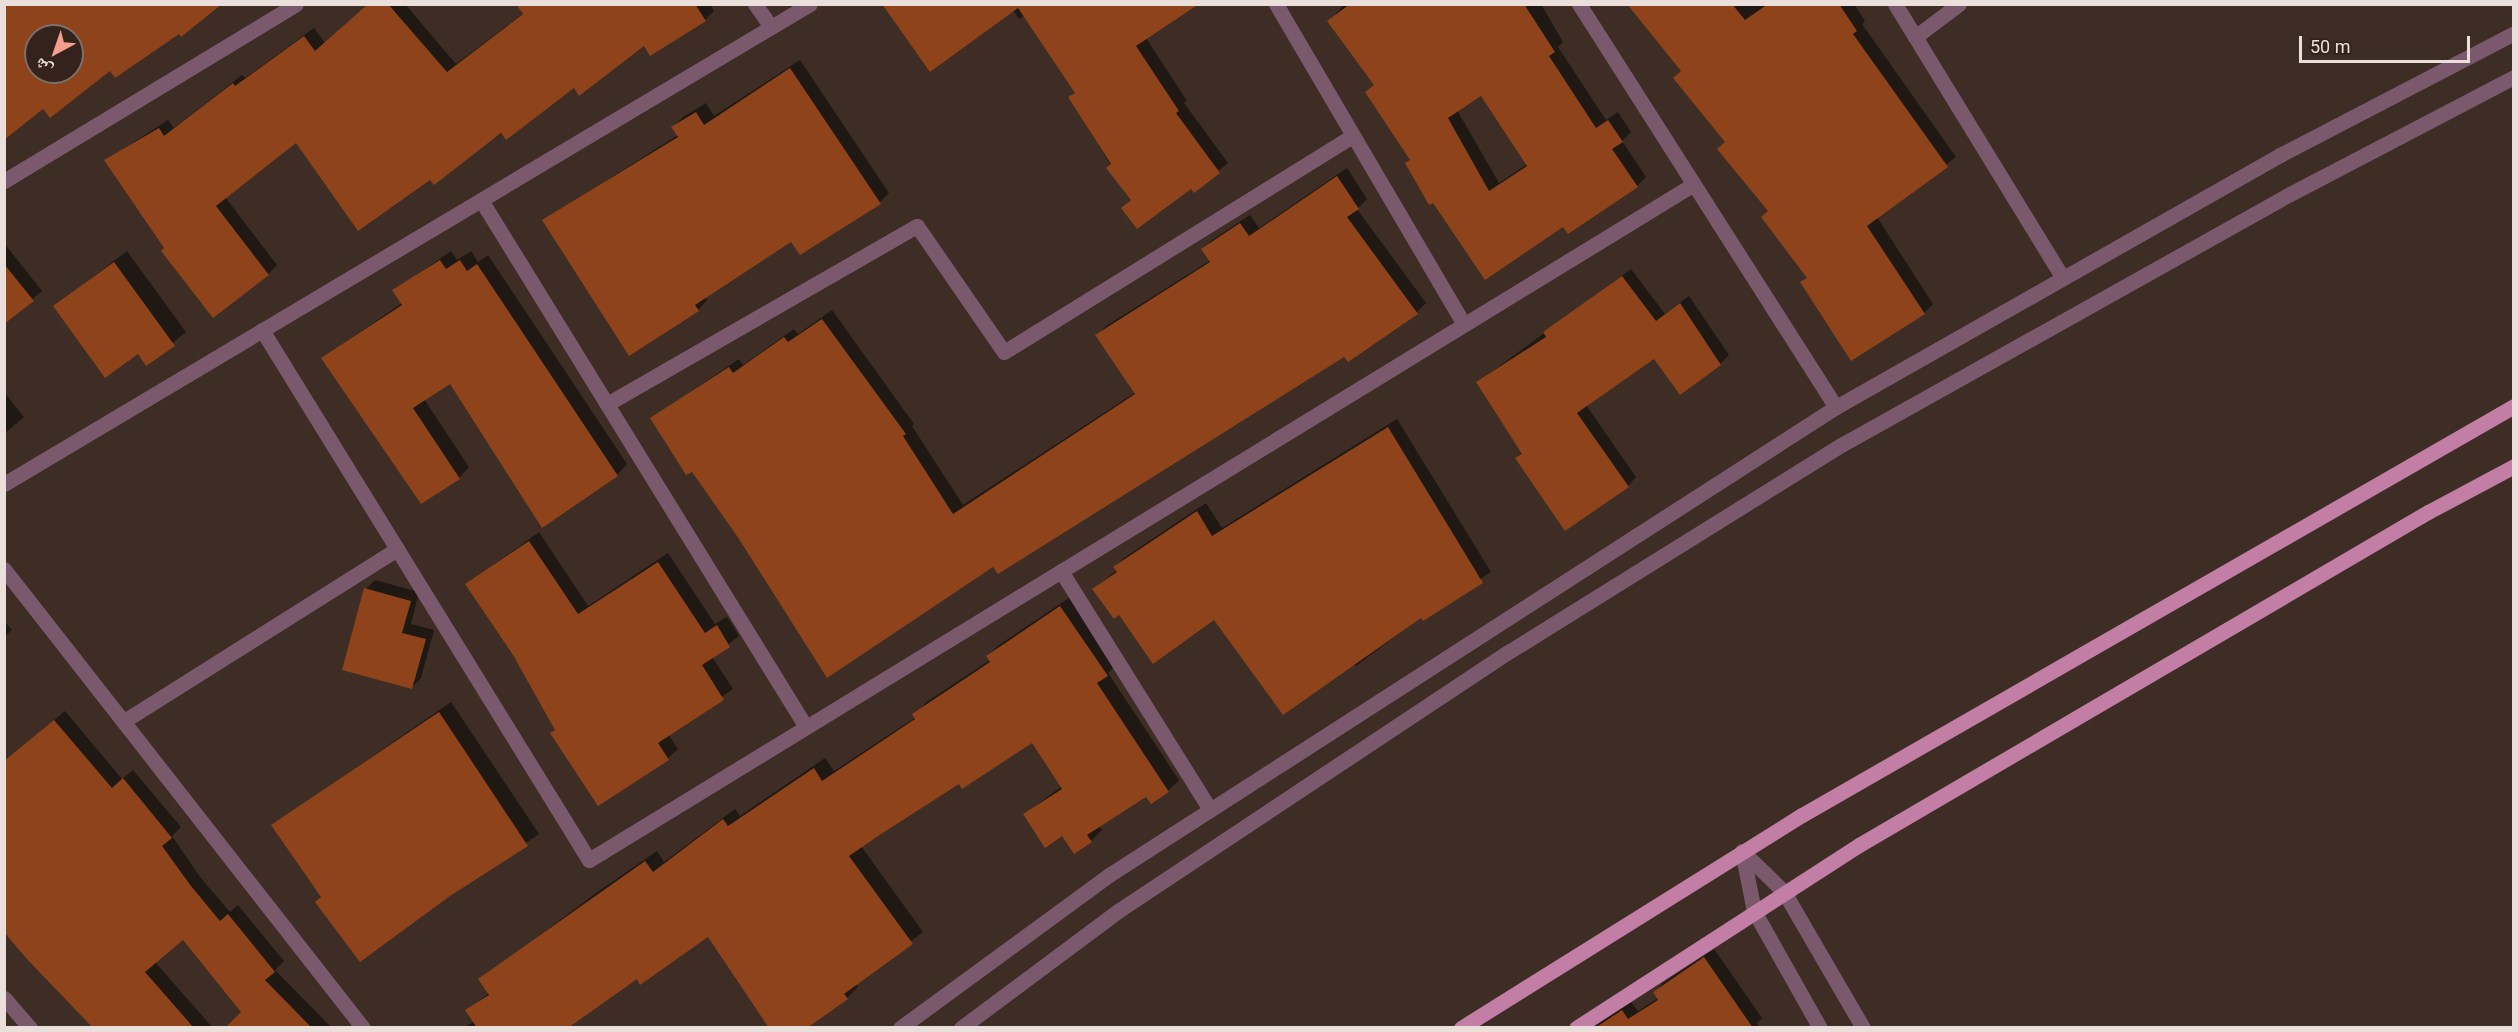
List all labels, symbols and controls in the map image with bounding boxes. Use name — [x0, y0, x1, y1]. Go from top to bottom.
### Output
north arrow — [24, 24, 84, 84]
scale bar — [2302, 24, 2473, 62]
text: 50 m — [2310, 36, 2350, 57]
text: ش — [31, 54, 56, 79]

